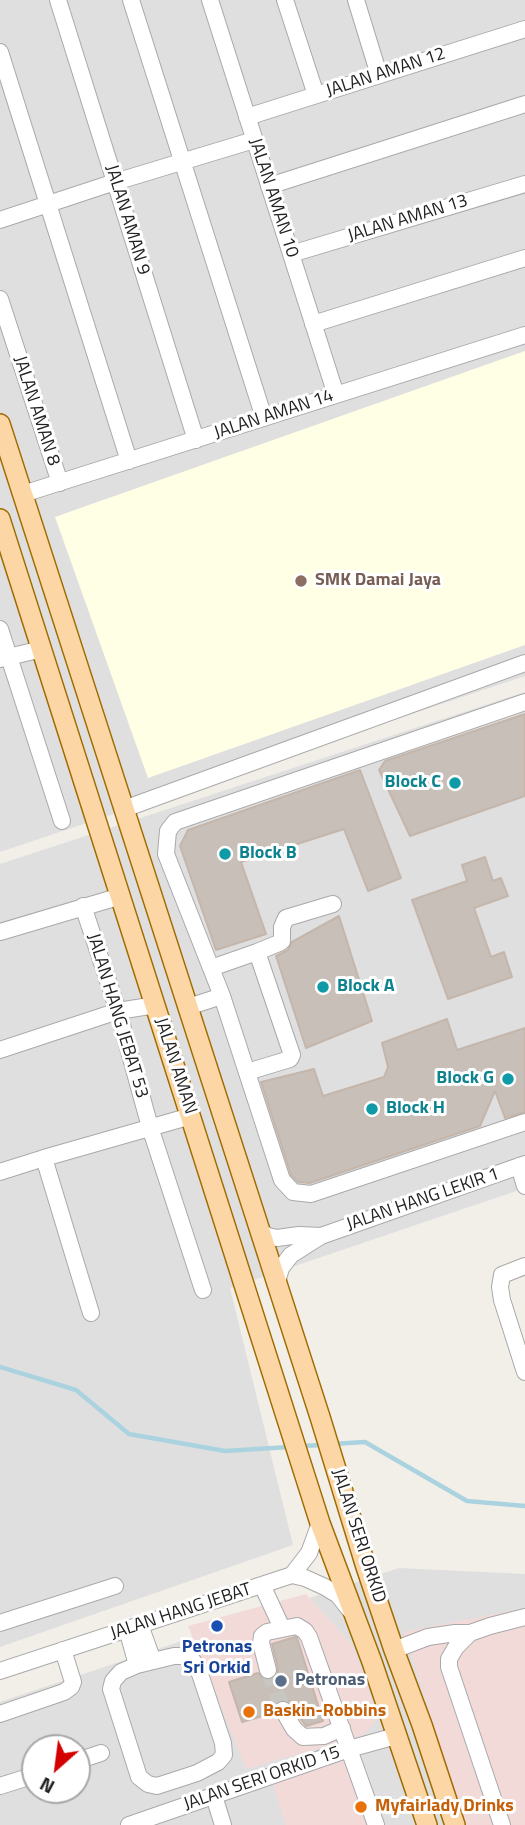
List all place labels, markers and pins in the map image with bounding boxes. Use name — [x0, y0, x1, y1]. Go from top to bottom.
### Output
place label: SMK Damai Jaya — [315, 570, 441, 592]
marker: SMK Damai Jaya — [293, 573, 309, 589]
place label: Block C — [385, 772, 441, 794]
marker: Block C — [447, 775, 463, 791]
place label: Block B — [239, 843, 297, 865]
marker: Block B — [217, 846, 233, 862]
place label: Block A — [337, 976, 394, 998]
marker: Block A — [315, 979, 331, 995]
place label: Block G — [436, 1068, 494, 1090]
marker: Block G — [500, 1071, 516, 1087]
place label: Block H — [386, 1098, 445, 1120]
marker: Block H — [364, 1101, 380, 1117]
marker: Petronas Sri Orkid — [209, 1618, 225, 1634]
place label: Petronas Sri Orkid — [182, 1637, 252, 1680]
place label: Petronas — [295, 1670, 365, 1692]
marker: Petronas — [273, 1673, 289, 1689]
place label: Baskin-Robbins — [263, 1701, 386, 1723]
marker: Baskin-Robbins — [241, 1704, 257, 1720]
place label: Myfairlady Drinks — [375, 1796, 514, 1818]
marker: Myfairlady Drinks — [353, 1799, 369, 1815]

